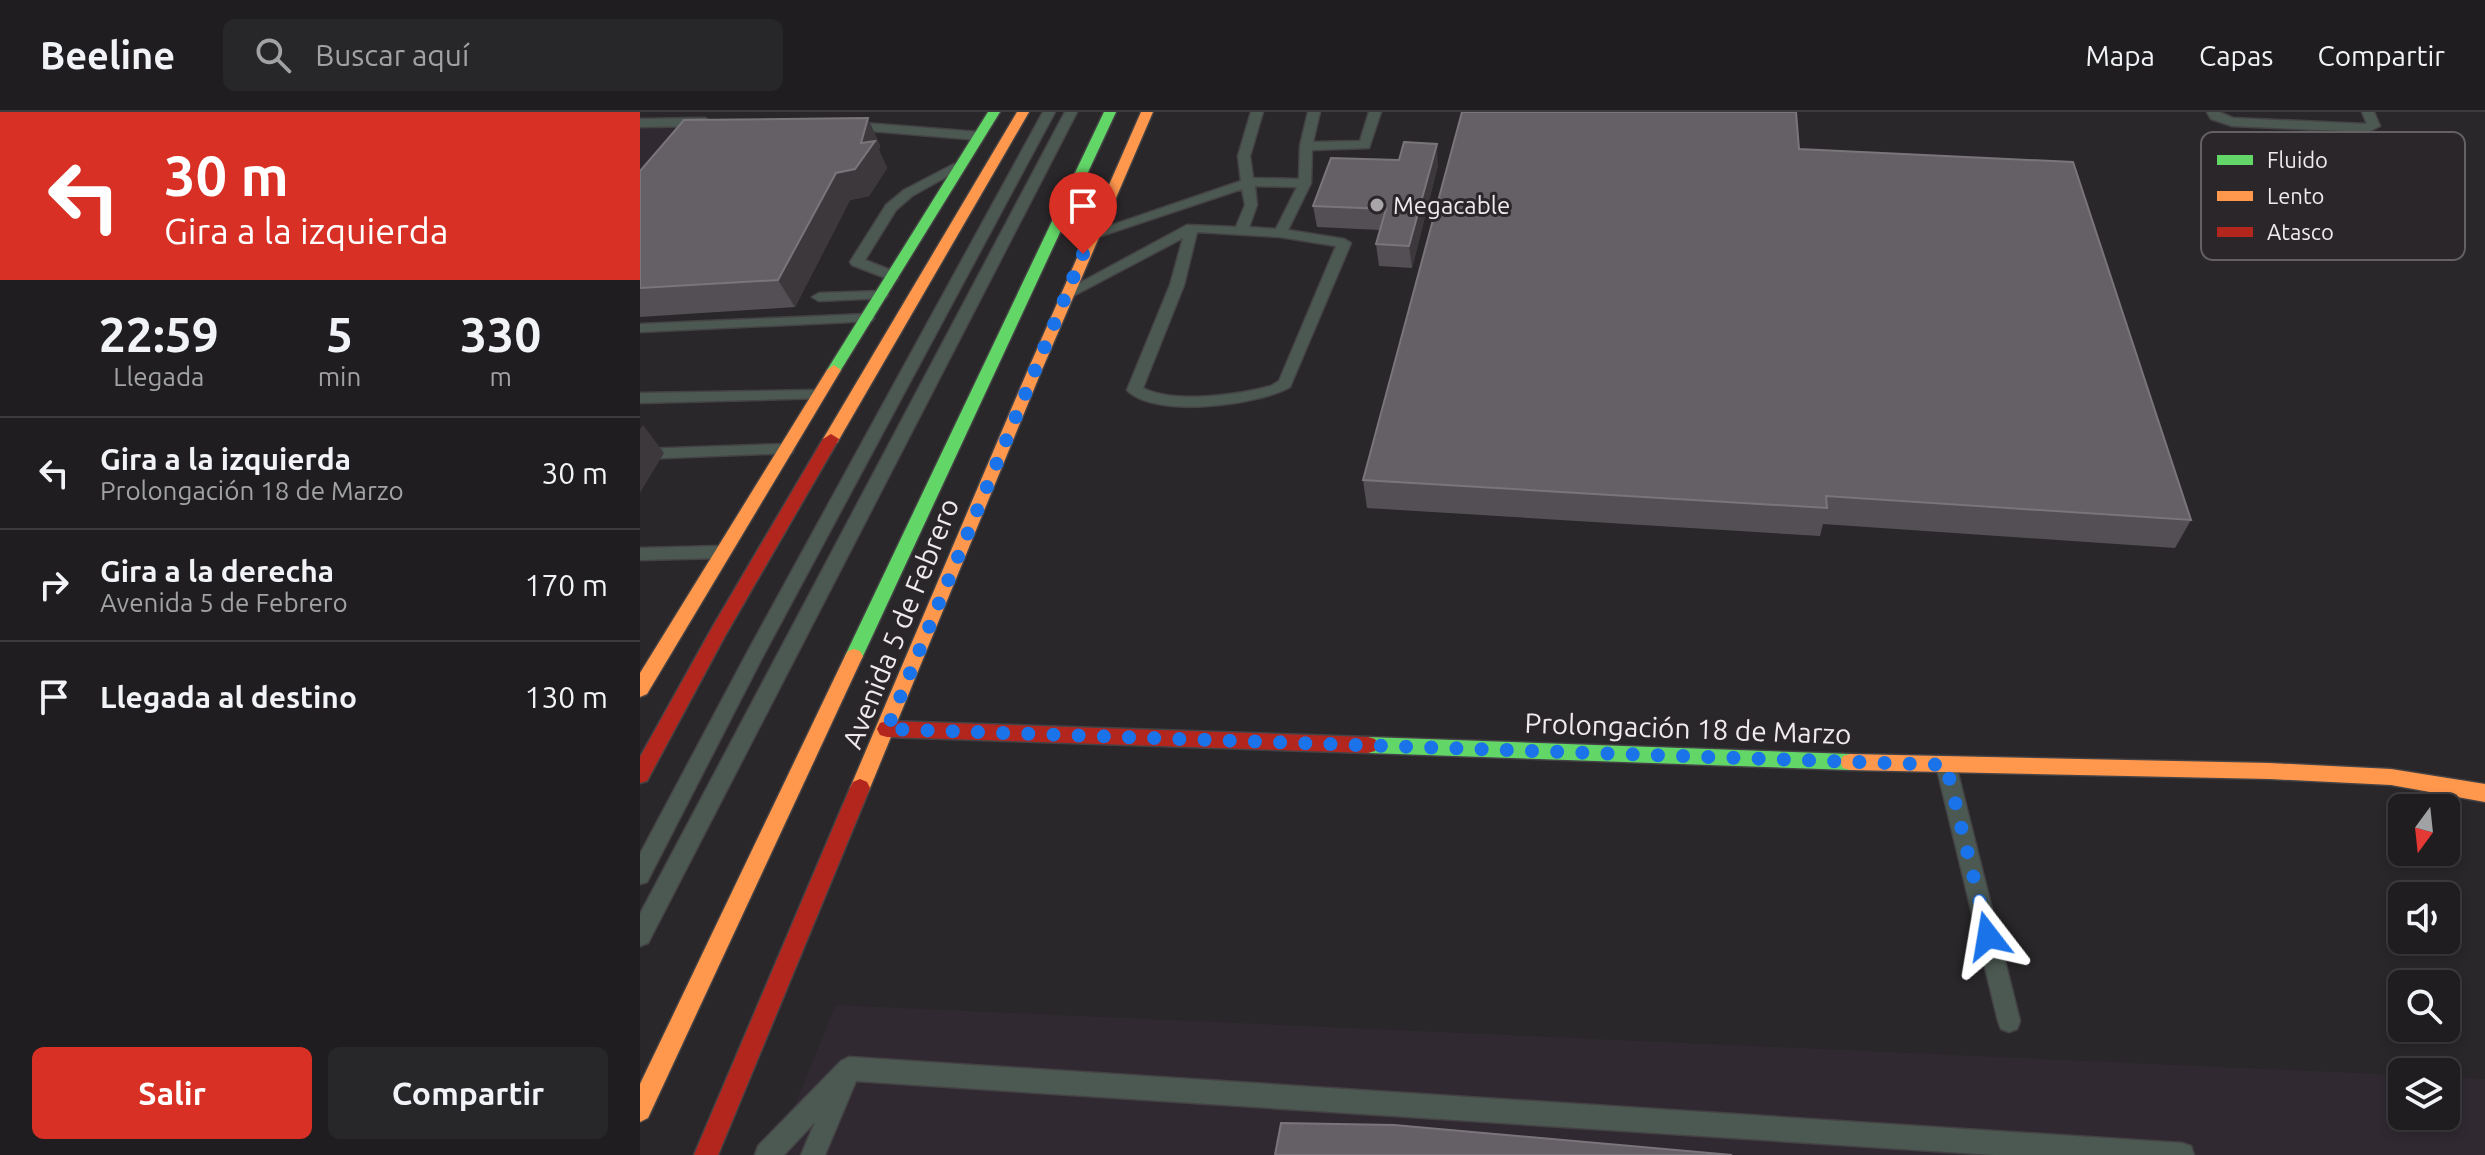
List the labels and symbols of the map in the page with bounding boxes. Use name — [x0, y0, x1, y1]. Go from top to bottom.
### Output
legend — [2201, 132, 2465, 260]
text: Fluido — [2267, 147, 2328, 172]
pin — [1049, 172, 1117, 254]
text: Lento — [2267, 183, 2324, 208]
place label: Megacable — [1393, 192, 1510, 219]
marker: Megacable — [1368, 196, 1386, 214]
text: Atasco — [2267, 219, 2334, 244]
street label: Avenida 5 de Febrero — [836, 493, 964, 753]
street label: Prolongación 18 de Marzo — [1524, 707, 1852, 749]
north arrow — [2388, 794, 2460, 866]
position arrow — [1946, 894, 2030, 978]

